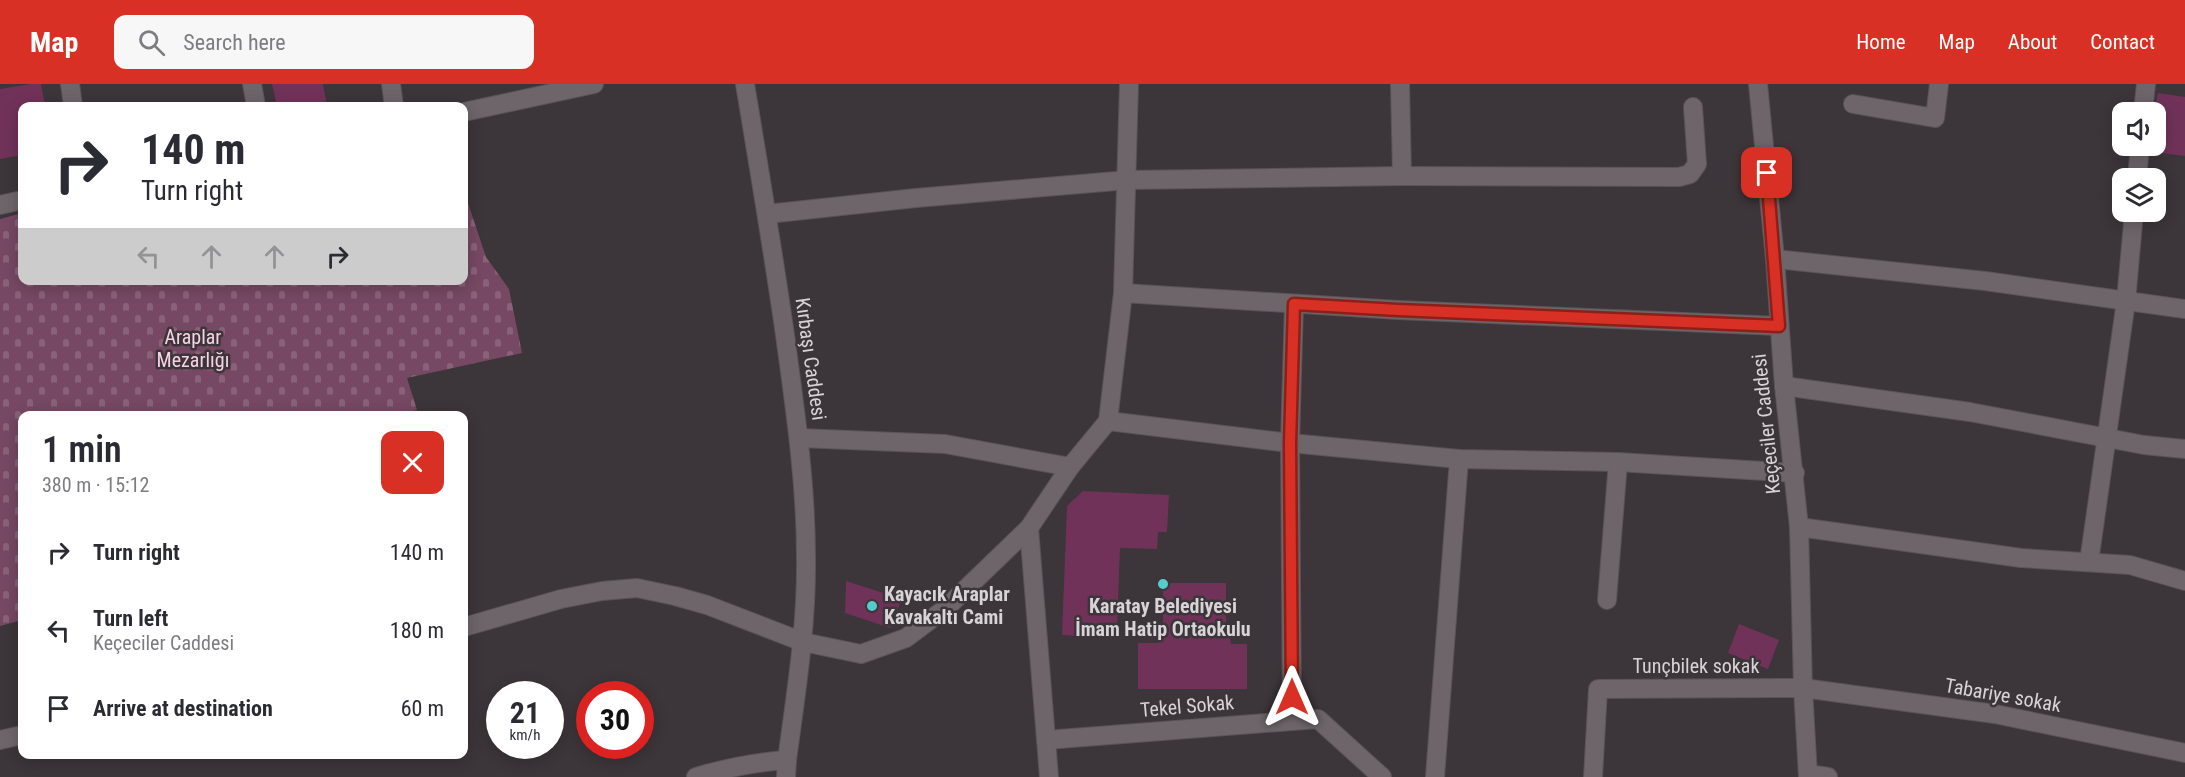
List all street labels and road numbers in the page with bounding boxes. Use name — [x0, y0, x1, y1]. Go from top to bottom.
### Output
street label: Kırbaşı Caddesi — [791, 296, 831, 422]
street label: Keçeciler Caddesi — [1747, 353, 1785, 495]
street label: Tunçbilek sokak — [1633, 654, 1759, 678]
street label: Tabariye sokak — [1943, 673, 2063, 717]
street label: Tekel Sokak — [1139, 690, 1235, 722]

